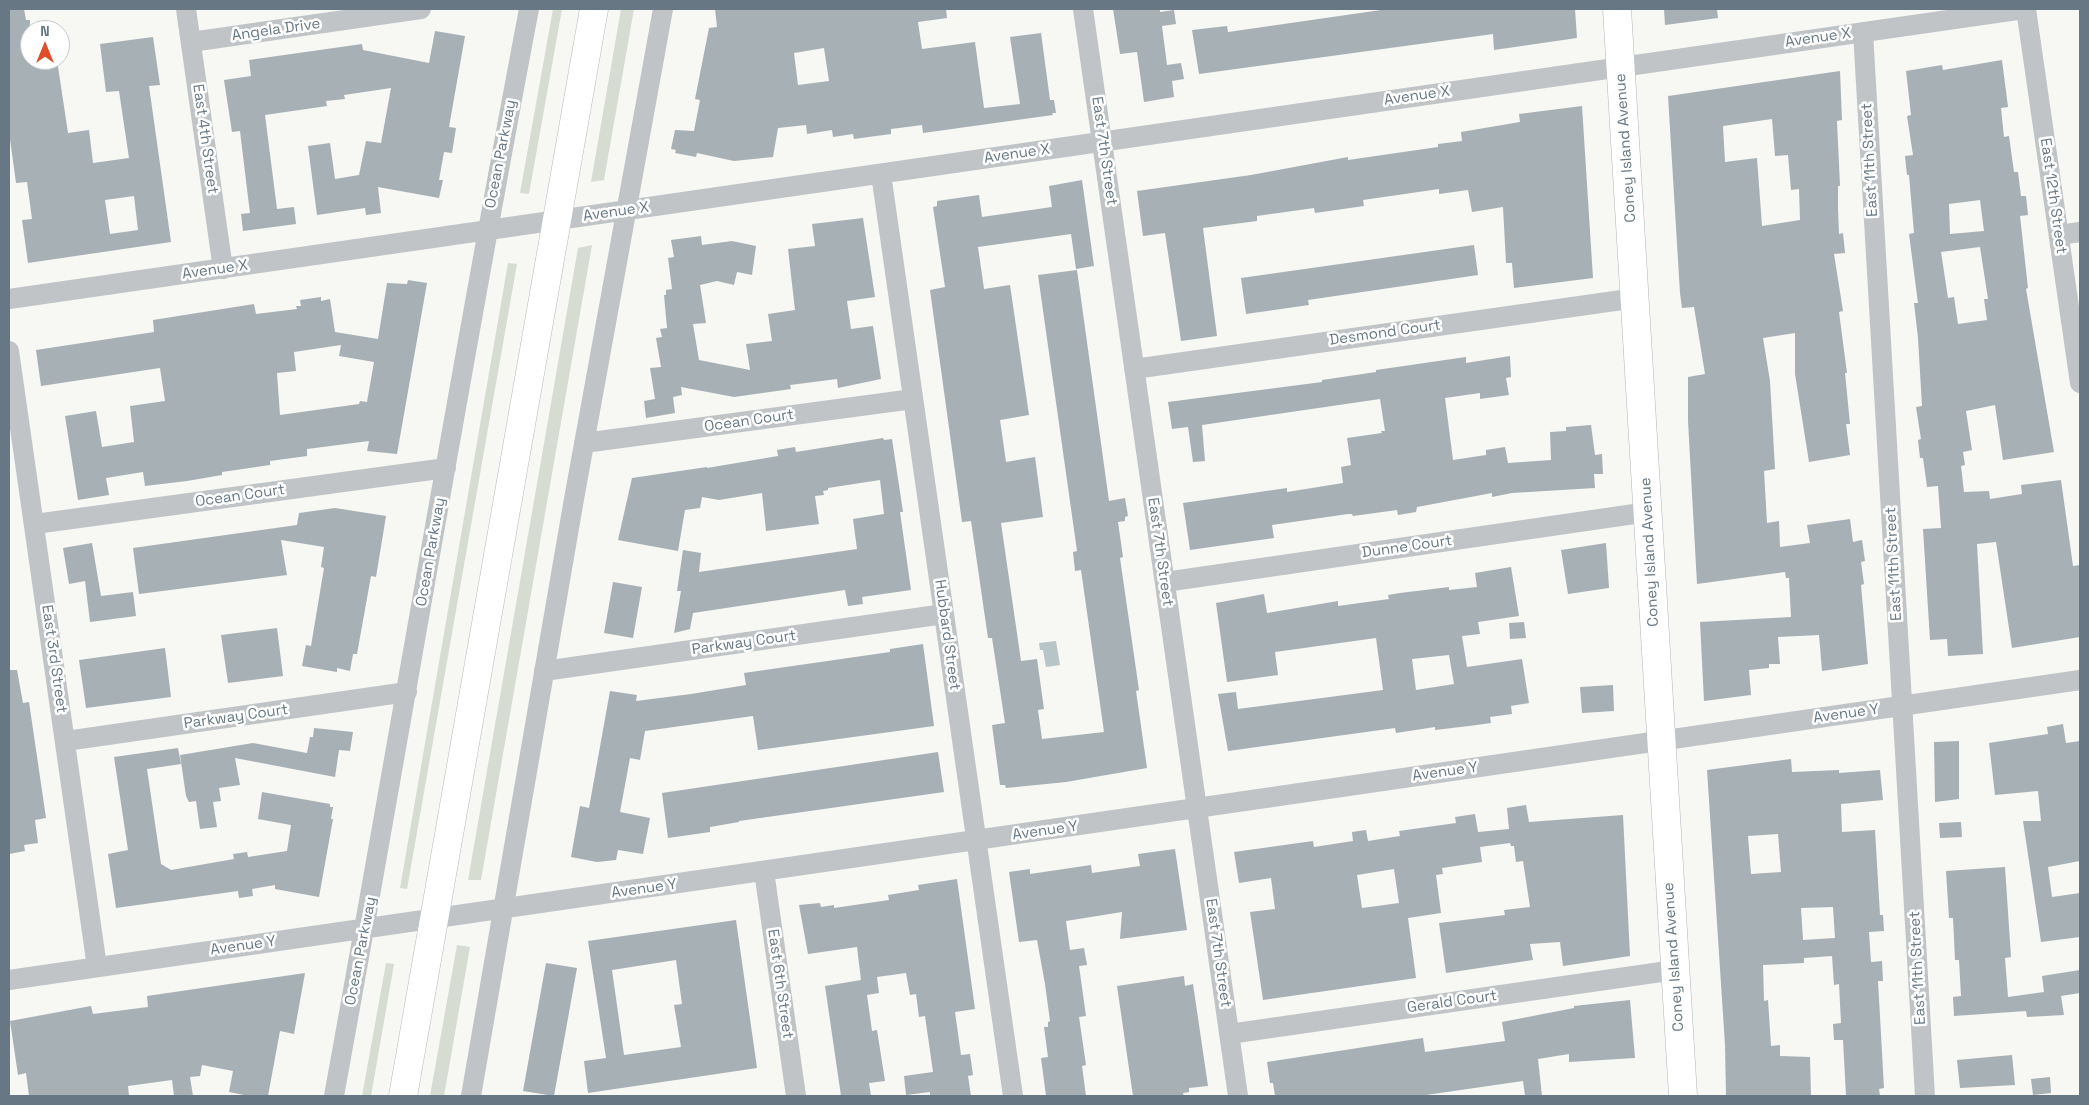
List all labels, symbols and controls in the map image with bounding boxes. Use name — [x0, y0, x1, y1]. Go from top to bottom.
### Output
street label: Angela Drive — [231, 15, 321, 45]
north arrow — [20, 20, 70, 70]
text: N — [40, 22, 50, 40]
street label: Avenue X — [1784, 24, 1852, 52]
street label: Coney Island Avenue — [1612, 73, 1640, 223]
street label: Avenue X — [1383, 82, 1451, 110]
street label: East 4th Street — [188, 83, 222, 195]
street label: East 7th Street — [1087, 95, 1121, 207]
street label: Ocean Parkway — [482, 98, 520, 210]
street label: East 11th Street — [1858, 103, 1882, 217]
street label: East 12th Street — [2036, 137, 2070, 255]
street label: Avenue X — [983, 140, 1051, 168]
street label: Avenue X — [582, 198, 650, 226]
street label: Avenue X — [181, 256, 249, 284]
street label: Desmond Court — [1328, 316, 1442, 350]
street label: Ocean Court — [703, 406, 795, 436]
street label: Coney Island Avenue — [1637, 477, 1663, 627]
street label: Ocean Court — [194, 481, 286, 511]
street label: Ocean Parkway — [413, 496, 449, 608]
street label: East 7th Street — [1143, 496, 1177, 608]
street label: East 11th Street — [1882, 507, 1906, 621]
street label: Dunne Court — [1361, 532, 1453, 562]
street label: Hubbard Street — [930, 578, 964, 692]
street label: East 3rd Street — [37, 604, 71, 714]
street label: Parkway Court — [691, 627, 797, 659]
street label: Avenue Y — [1812, 700, 1880, 728]
street label: Parkway Court — [183, 701, 289, 733]
street label: Avenue Y — [1411, 758, 1479, 786]
street label: Avenue Y — [1011, 817, 1079, 845]
street label: Avenue Y — [610, 875, 678, 903]
street label: Coney Island Avenue — [1660, 882, 1688, 1032]
street label: Ocean Parkway — [342, 895, 380, 1007]
street label: East 7th Street — [1201, 897, 1235, 1009]
street label: East 11th Street — [1906, 911, 1930, 1025]
street label: East 6th Street — [763, 928, 797, 1040]
street label: Avenue Y — [209, 932, 277, 960]
street label: Gerald Court — [1406, 987, 1498, 1017]

